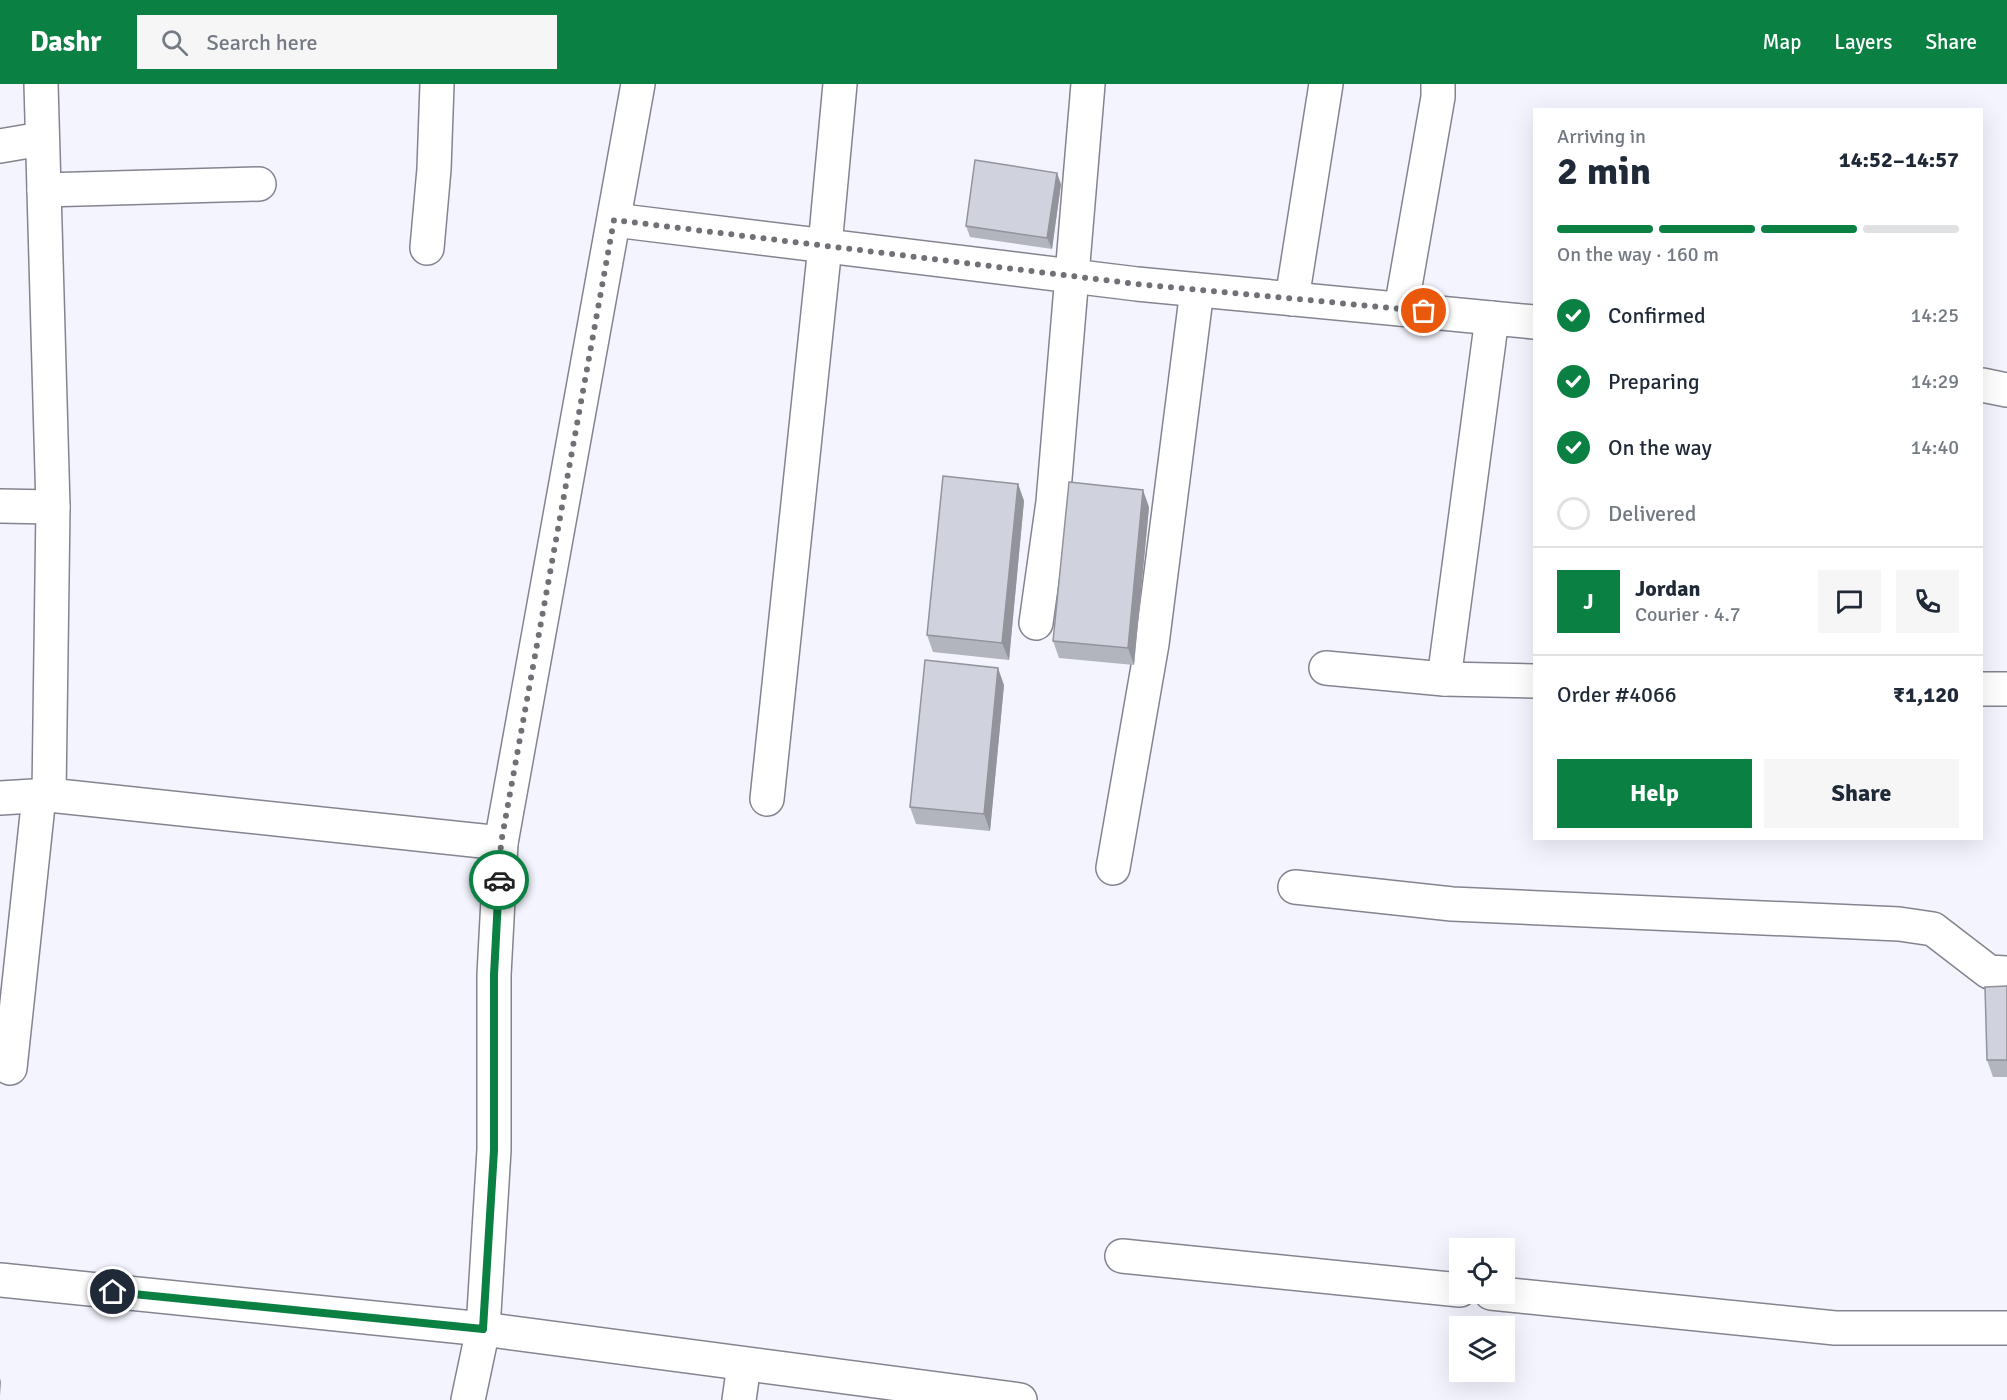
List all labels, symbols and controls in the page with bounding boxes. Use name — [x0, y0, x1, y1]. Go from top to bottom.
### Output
search box — [137, 15, 557, 69]
text: Dashr — [30, 25, 101, 59]
icon: search — [158, 26, 191, 59]
text: Search here — [206, 29, 317, 56]
text: Map — [1763, 29, 1801, 55]
text: Layers — [1834, 29, 1892, 55]
text: Share — [1925, 29, 1977, 55]
text: Arriving in — [1557, 124, 1646, 149]
text: 14:52–14:57 — [1839, 146, 1959, 173]
text: 2 min — [1557, 147, 1651, 195]
text: On the way · 160 m — [1557, 242, 1719, 267]
pin — [1398, 285, 1449, 336]
icon: bag — [1407, 294, 1440, 327]
icon: check — [1557, 299, 1590, 332]
text: Confirmed — [1608, 302, 1706, 329]
text: 14:25 — [1910, 303, 1959, 328]
icon: check — [1557, 365, 1590, 398]
text: Preparing — [1608, 368, 1700, 395]
text: 14:29 — [1910, 369, 1959, 394]
icon: check — [1557, 431, 1590, 464]
text: On the way — [1608, 434, 1712, 461]
text: 14:40 — [1910, 435, 1959, 460]
text: Delivered — [1608, 500, 1696, 527]
button: chat — [1818, 570, 1881, 633]
button: phone — [1896, 570, 1959, 633]
text: Jordan — [1635, 575, 1701, 602]
text: J — [1583, 588, 1594, 615]
text: Courier · 4.7 — [1635, 602, 1741, 627]
text: Order #4066 — [1557, 681, 1677, 708]
text: ₹1,120 — [1893, 681, 1959, 708]
button: Help — [1557, 759, 1752, 828]
button: Share — [1764, 759, 1959, 828]
courier — [469, 850, 529, 910]
icon: car — [483, 864, 516, 897]
map controls — [1449, 1238, 1515, 1382]
button: locate — [1449, 1238, 1515, 1304]
pin — [87, 1266, 138, 1317]
icon: home — [96, 1275, 129, 1308]
button: layers — [1449, 1316, 1515, 1382]

